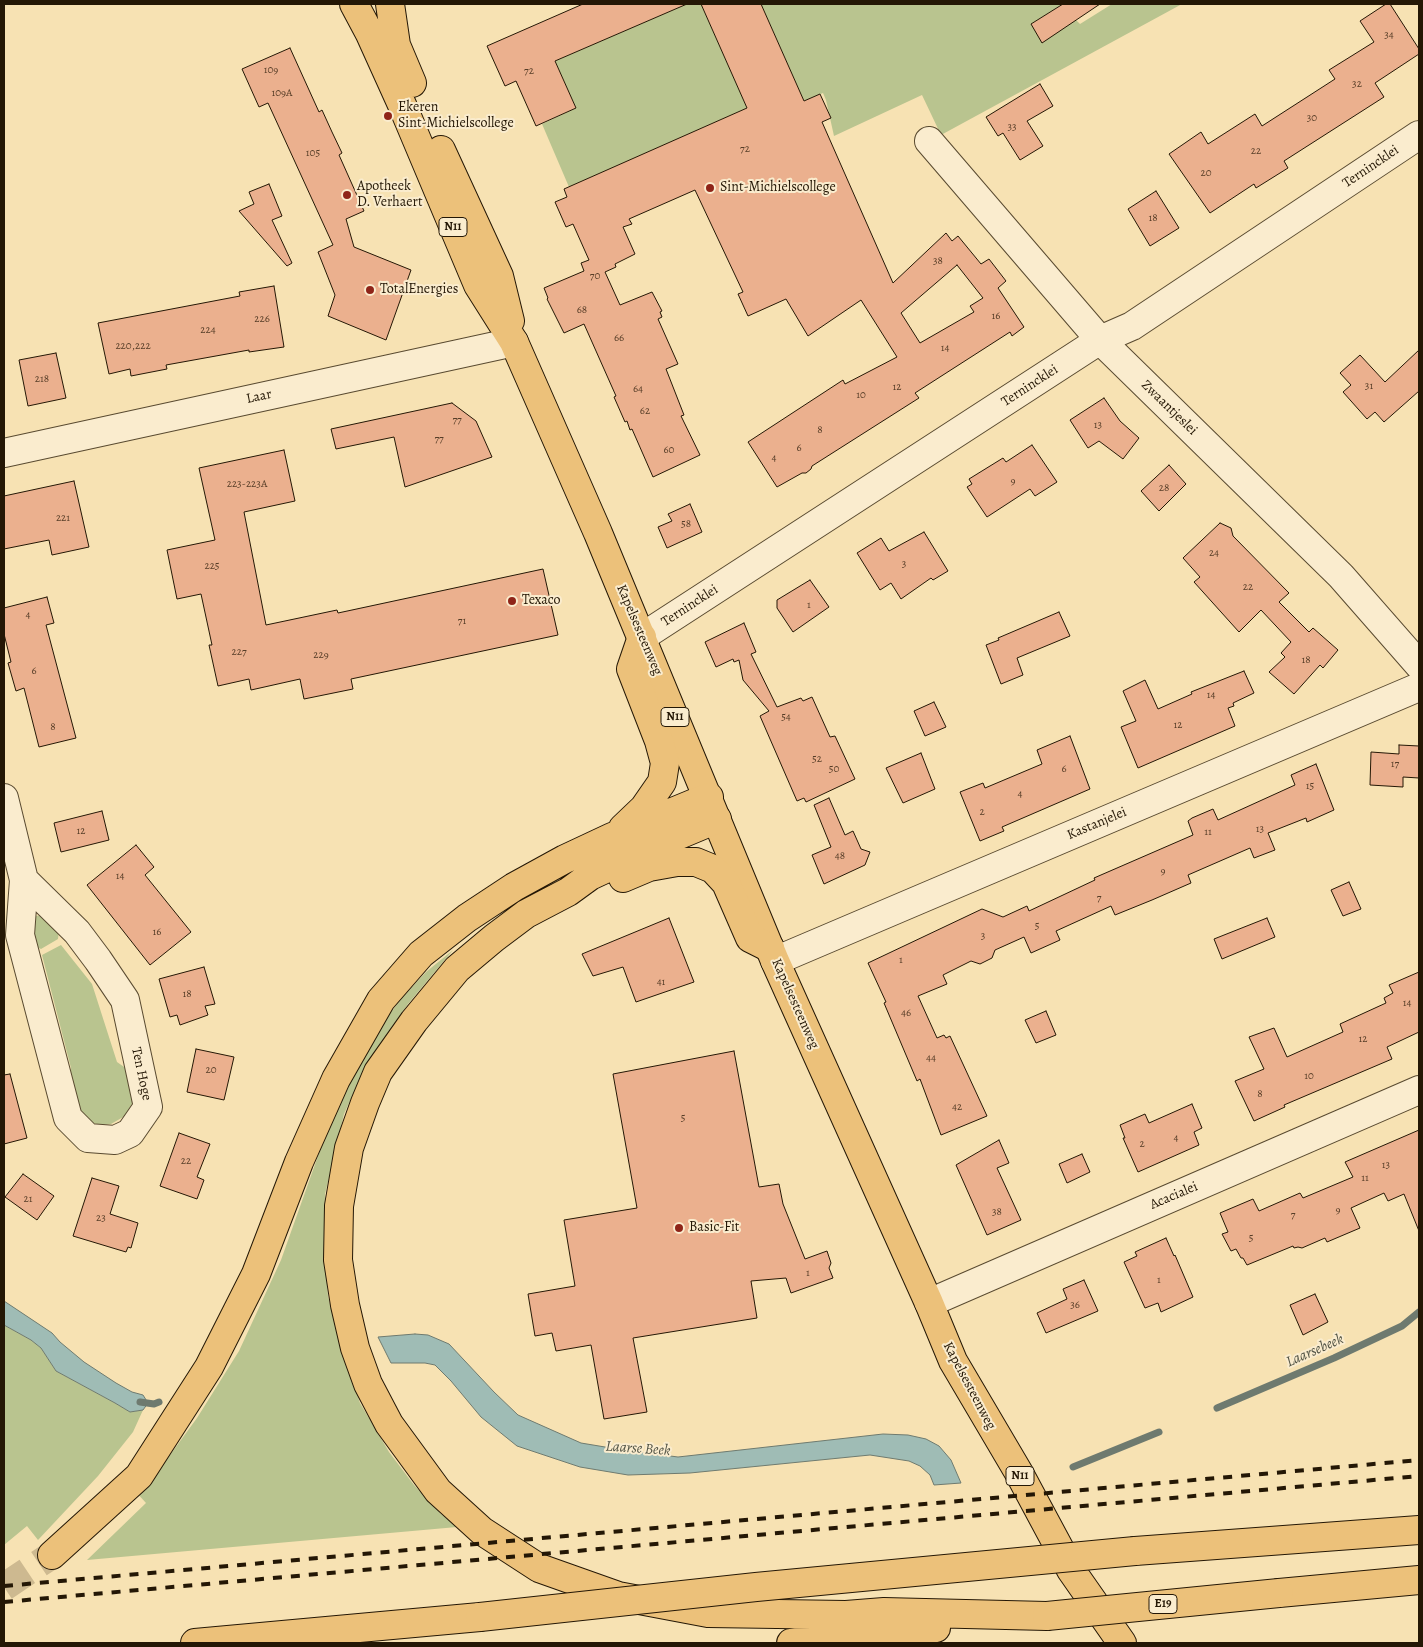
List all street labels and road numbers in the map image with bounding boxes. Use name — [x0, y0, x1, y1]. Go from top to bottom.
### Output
street label: Ternincklei — [1340, 142, 1402, 192]
road number: N11 — [439, 218, 467, 236]
street label: Ternincklei — [998, 361, 1062, 411]
street label: Zwaantjeslei — [1137, 377, 1201, 439]
street label: Laar — [245, 386, 273, 408]
street label: Ternincklei — [658, 581, 722, 631]
street label: Kapelsesteenweg — [612, 582, 666, 678]
road number: N11 — [661, 708, 689, 726]
street label: Kastanjelei — [1065, 804, 1129, 844]
street label: Kapelsesteenweg — [768, 956, 822, 1052]
street label: Ten Hoge — [127, 1046, 155, 1102]
street label: Acacialei — [1148, 1178, 1200, 1214]
street label: Kapelsesteenweg — [939, 1339, 999, 1433]
road number: N11 — [1006, 1466, 1034, 1485]
road number: E19 — [1149, 1595, 1177, 1614]

